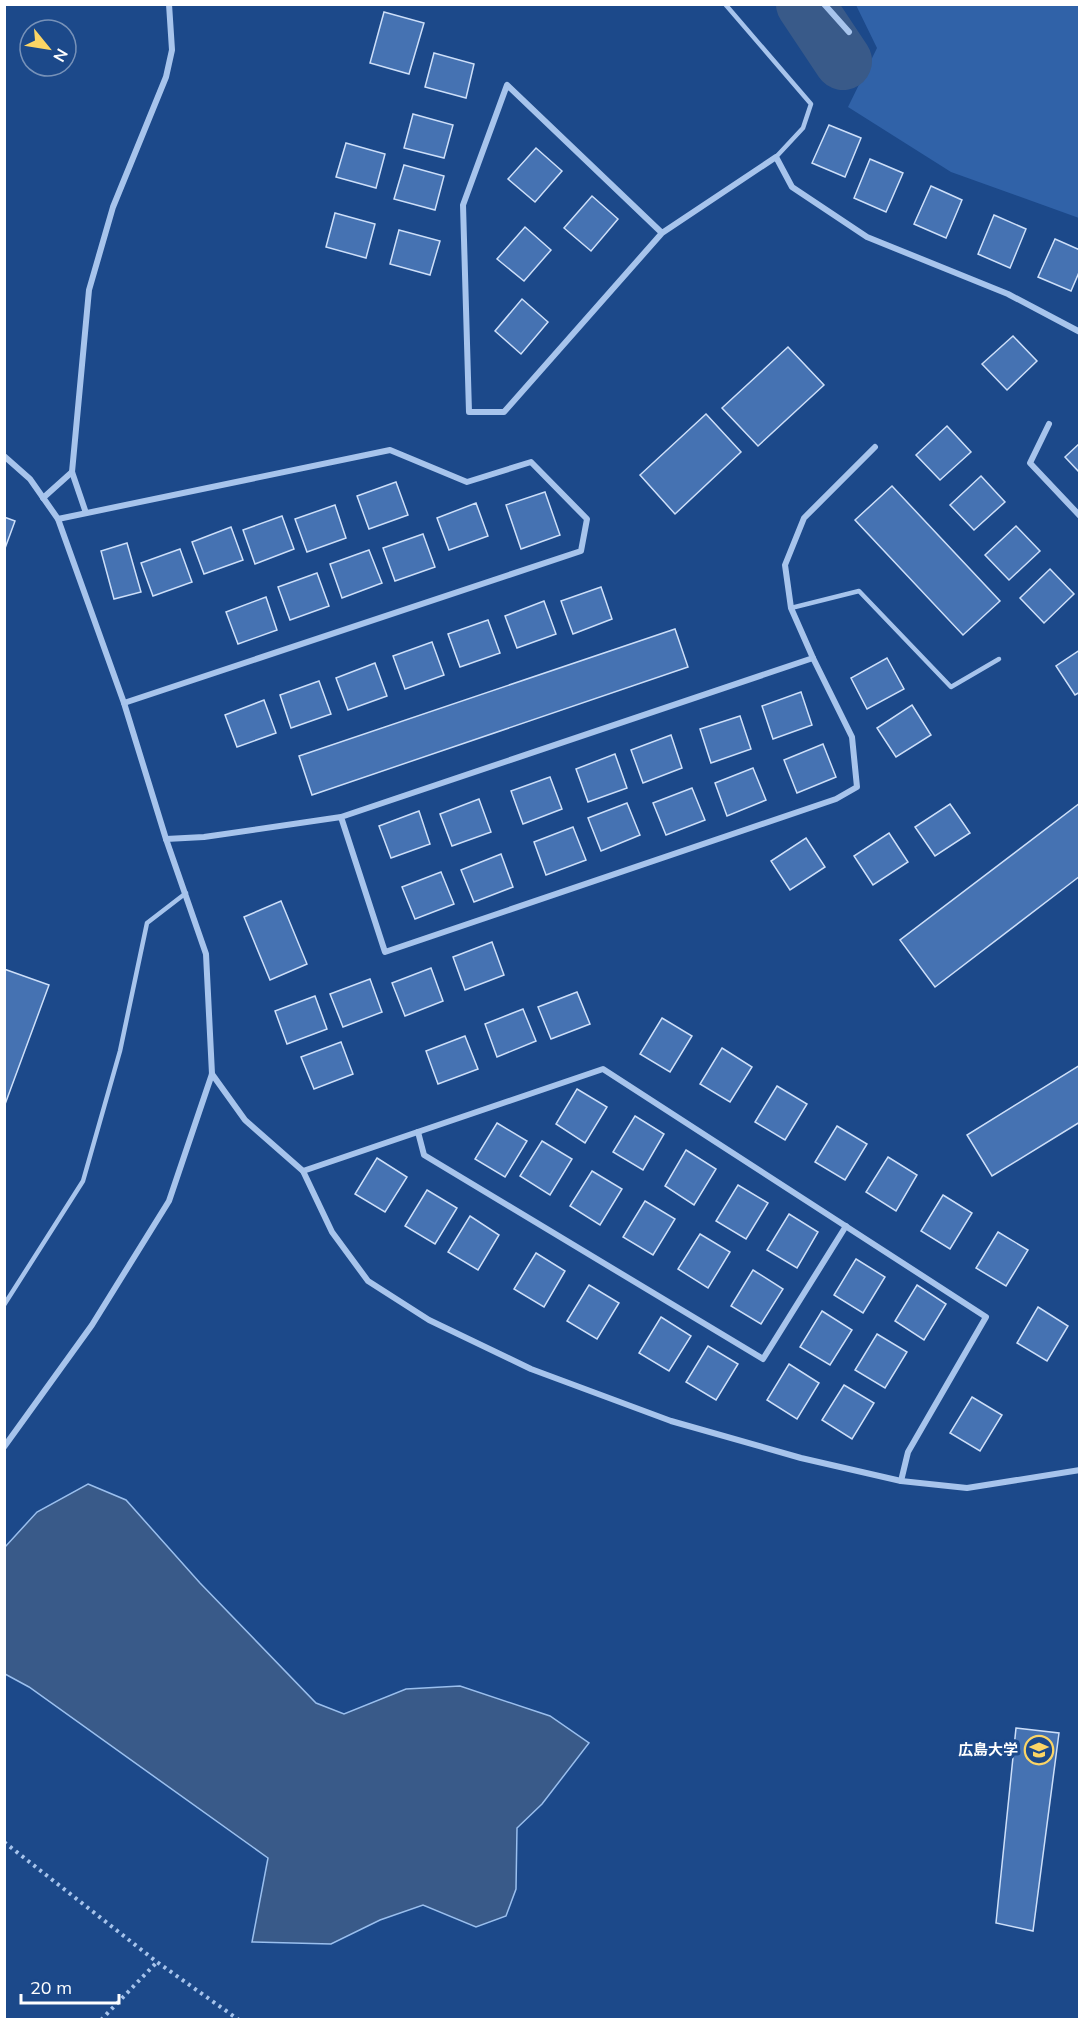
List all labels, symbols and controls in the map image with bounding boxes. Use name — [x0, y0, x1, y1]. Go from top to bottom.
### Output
north arrow — [18, 18, 78, 78]
text: N — [49, 45, 73, 66]
school or university icon: 広島大学 — [1023, 1734, 1055, 1766]
place label: 広島大学 — [958, 1740, 1018, 1759]
scale bar — [21, 1967, 118, 2005]
text: 20 m — [30, 1976, 72, 1999]

